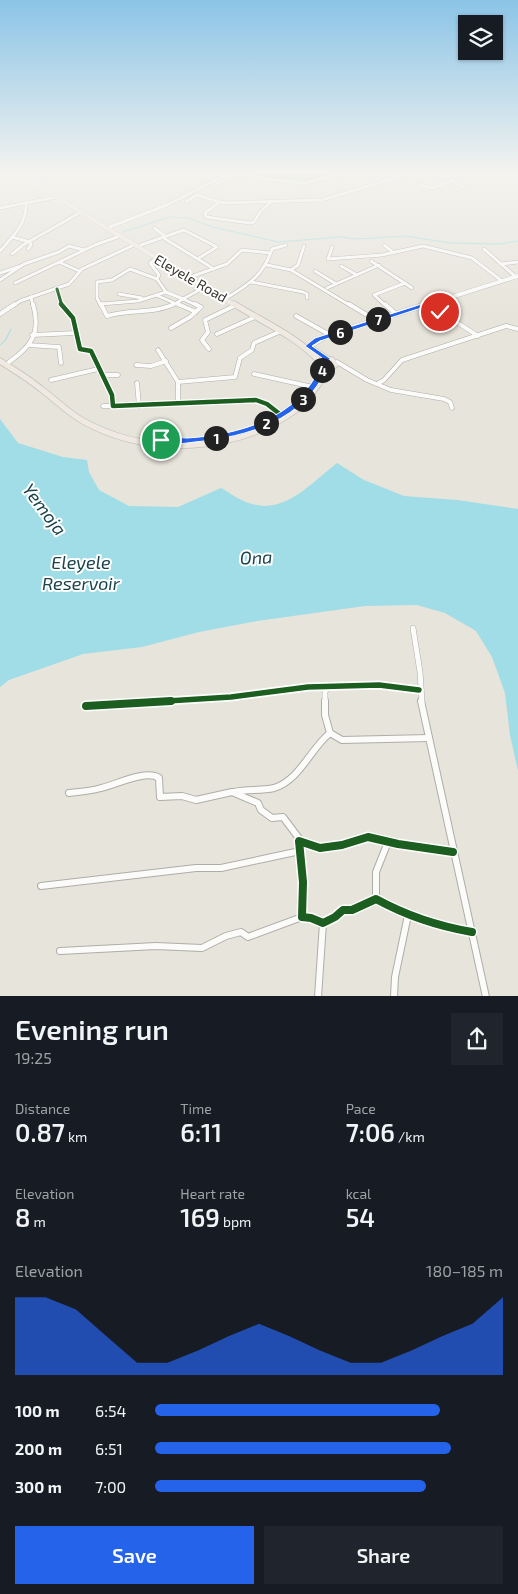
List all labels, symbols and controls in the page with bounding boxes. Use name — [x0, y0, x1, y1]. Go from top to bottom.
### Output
map controls — [458, 15, 503, 60]
button: layers — [458, 15, 503, 60]
street label: Eleyele Road — [152, 250, 230, 306]
pin — [419, 291, 461, 333]
icon: check — [426, 298, 454, 326]
pin: 7 — [366, 306, 390, 332]
text: 7 — [375, 311, 382, 328]
pin: 6 — [328, 320, 352, 344]
text: 6 — [336, 324, 345, 341]
pin: 4 — [310, 358, 334, 382]
text: 4 — [318, 362, 327, 379]
pin: 3 — [290, 386, 316, 412]
text: 3 — [300, 391, 307, 408]
pin: 2 — [254, 410, 278, 436]
text: 2 — [262, 415, 271, 432]
pin — [140, 419, 182, 461]
icon: arrive — [147, 426, 175, 454]
pin: 1 — [204, 426, 228, 450]
text: 1 — [213, 430, 220, 447]
water label: Yemoja — [18, 479, 72, 539]
water label: Ona — [239, 545, 273, 569]
water label: Eleyele Reservoir — [42, 551, 121, 594]
text: Evening run — [15, 1012, 169, 1046]
button: share — [451, 1013, 503, 1065]
text: 19:25 — [15, 1048, 52, 1067]
text: Distance — [15, 1100, 70, 1117]
text: Time — [180, 1100, 212, 1117]
text: Pace — [346, 1100, 376, 1117]
text: 0.87 — [15, 1117, 65, 1147]
text: 6:11 — [180, 1117, 222, 1147]
text: 7:06 — [346, 1117, 395, 1147]
text: km — [65, 1128, 87, 1145]
text: /km — [395, 1128, 425, 1145]
text: Elevation — [15, 1185, 74, 1202]
text: Heart rate — [180, 1185, 245, 1202]
text: kcal — [346, 1185, 371, 1202]
text: 8 — [15, 1202, 30, 1232]
text: 169 — [180, 1202, 220, 1232]
text: 54 — [346, 1202, 375, 1232]
text: m — [30, 1213, 46, 1230]
text: bpm — [220, 1213, 251, 1230]
text: Elevation — [15, 1261, 83, 1280]
text: 180–185 m — [426, 1261, 503, 1280]
text: 100 m — [15, 1401, 60, 1420]
text: 6:54 — [95, 1401, 126, 1420]
text: 200 m — [15, 1439, 62, 1458]
text: 6:51 — [95, 1439, 123, 1458]
text: 300 m — [15, 1477, 62, 1496]
text: 7:00 — [95, 1477, 126, 1496]
button: Save — [15, 1526, 254, 1584]
button: Share — [264, 1526, 503, 1584]

